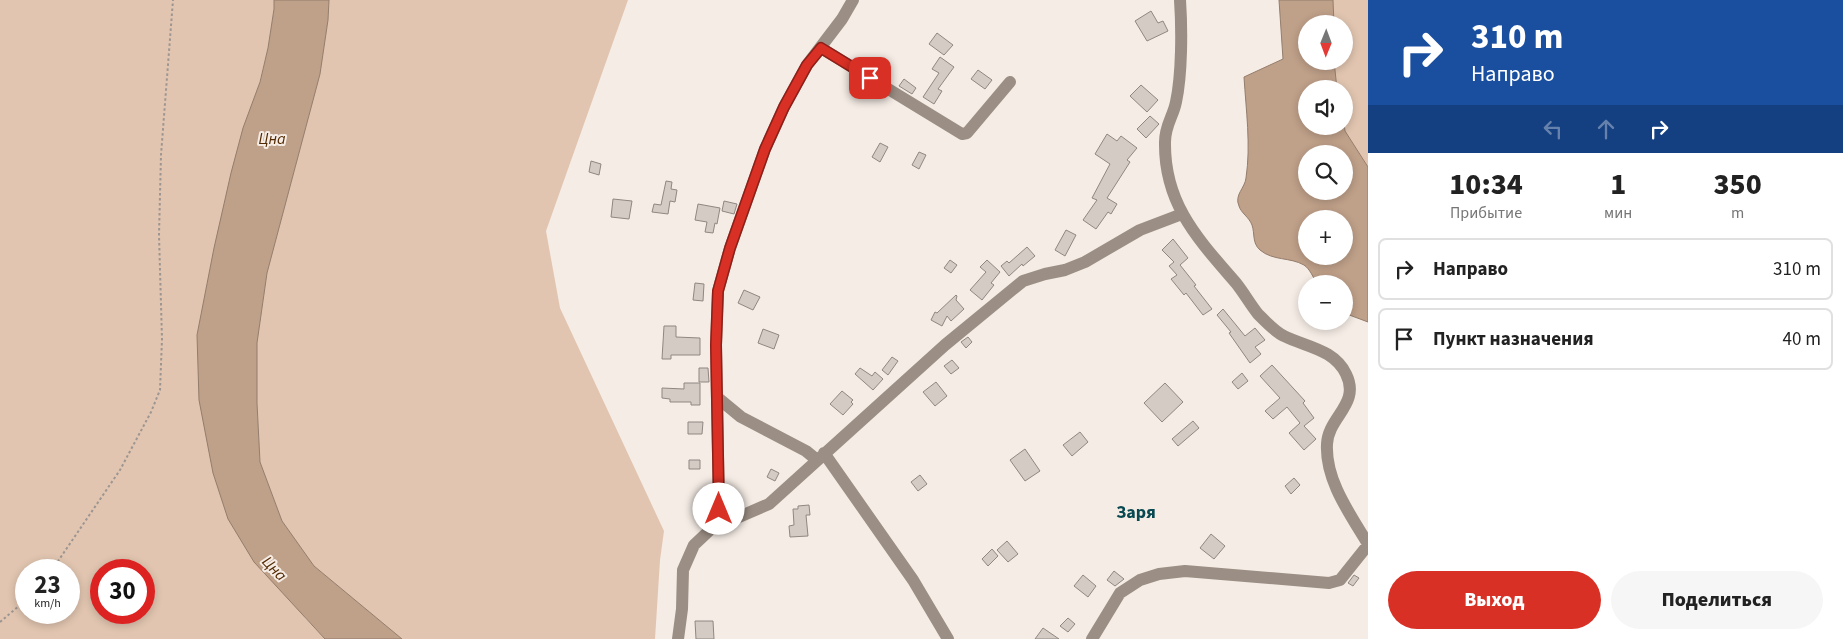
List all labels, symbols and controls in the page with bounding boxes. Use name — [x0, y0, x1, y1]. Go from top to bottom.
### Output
text: 310 m — [1471, 12, 1563, 62]
north arrow — [1298, 15, 1352, 70]
map controls — [1298, 15, 1353, 330]
icon: right — [1388, 20, 1453, 85]
pin — [849, 57, 891, 99]
text: Направо — [1471, 58, 1555, 90]
icon: arrive — [856, 64, 884, 92]
button: sound — [1298, 80, 1353, 135]
icon: left — [1539, 115, 1567, 143]
icon: ahead — [1592, 115, 1620, 143]
icon: right — [1645, 115, 1673, 143]
water label: Цна — [258, 128, 286, 150]
button: search — [1298, 145, 1353, 200]
text: 10:34 — [1449, 163, 1523, 206]
text: 1 — [1610, 163, 1626, 206]
text: 350 — [1714, 163, 1762, 206]
text: Прибытие — [1450, 202, 1522, 224]
text: мин — [1604, 202, 1632, 224]
text: m — [1731, 202, 1744, 224]
button: + — [1298, 210, 1353, 265]
icon: right — [1390, 255, 1418, 283]
text: Направо — [1433, 256, 1508, 283]
text: 310 m — [1773, 256, 1821, 283]
button: − — [1298, 275, 1353, 330]
icon: arrive — [1390, 325, 1418, 353]
text: Пункт назначения — [1433, 326, 1594, 353]
text: 40 m — [1783, 326, 1821, 353]
position arrow — [692, 482, 744, 534]
district label: Заря — [1116, 500, 1156, 525]
water label: Цна — [257, 551, 292, 586]
speed limit sign: 30 — [90, 559, 155, 624]
text: 23 — [34, 567, 61, 603]
button: Выход — [1388, 571, 1601, 629]
button: Поделиться — [1611, 571, 1823, 629]
text: km/h — [34, 595, 61, 612]

